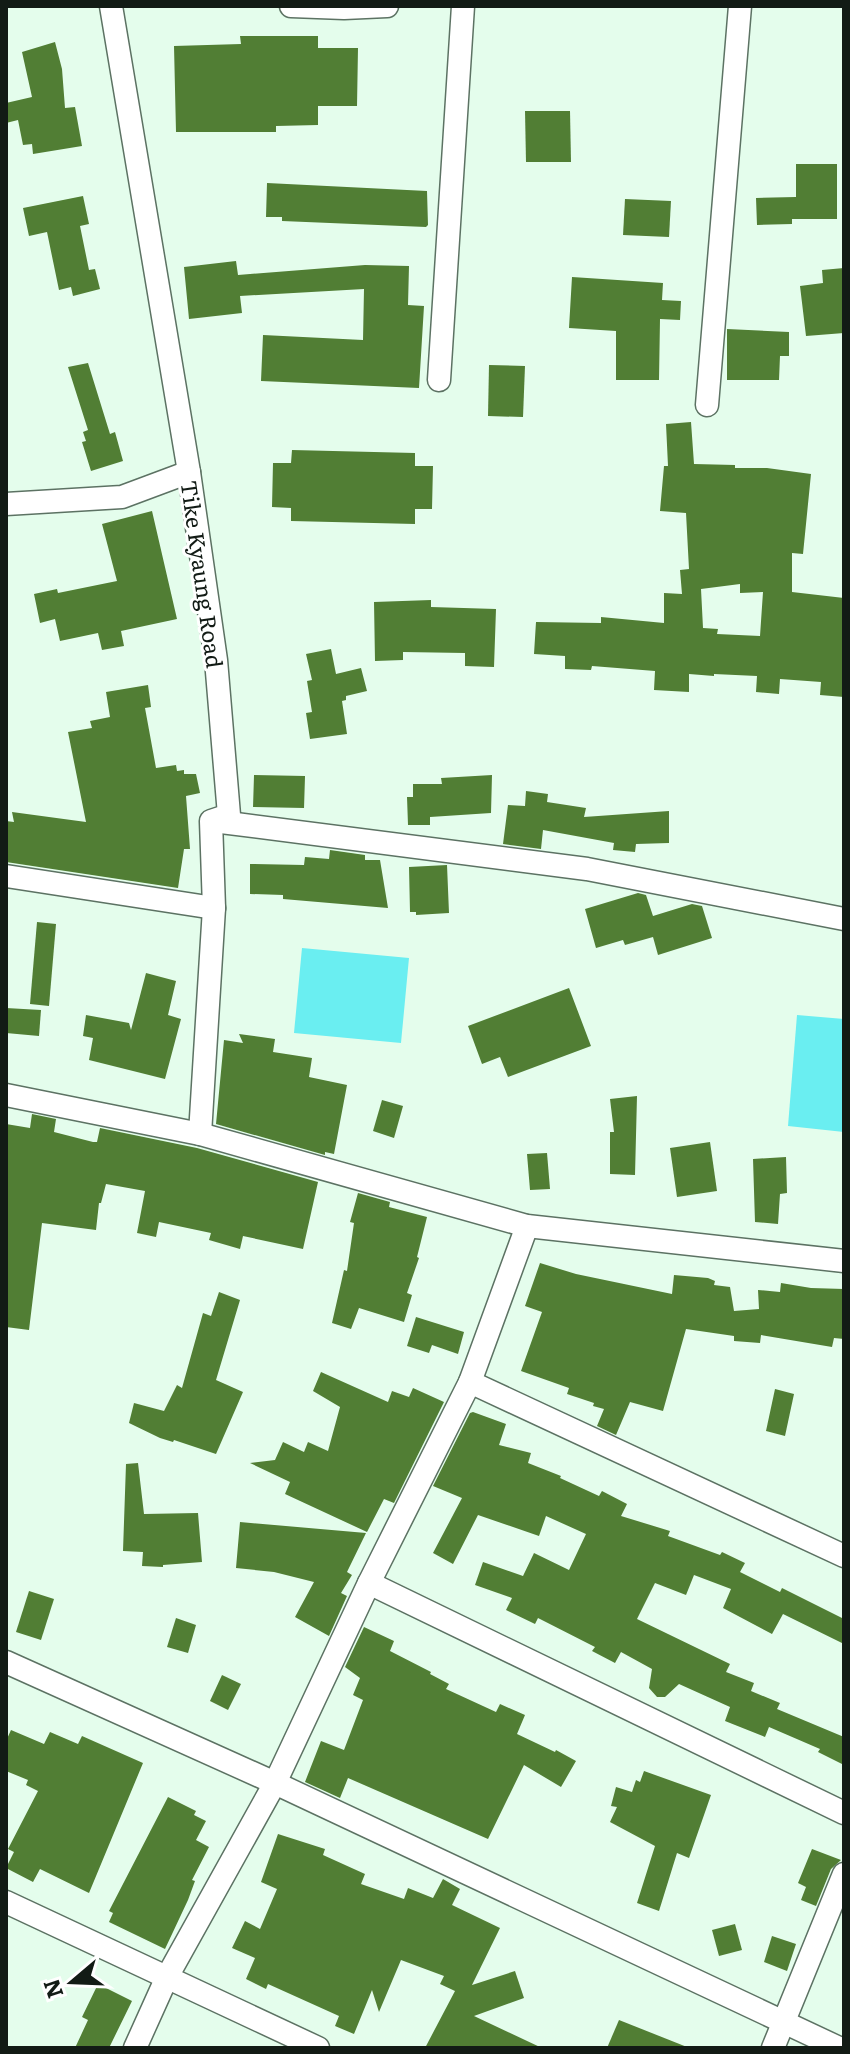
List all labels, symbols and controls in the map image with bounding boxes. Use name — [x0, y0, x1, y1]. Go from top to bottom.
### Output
street label: Tike Kyaung Road — [173, 478, 233, 670]
north arrow — [32, 1942, 112, 2022]
text: N — [33, 1975, 70, 2003]

